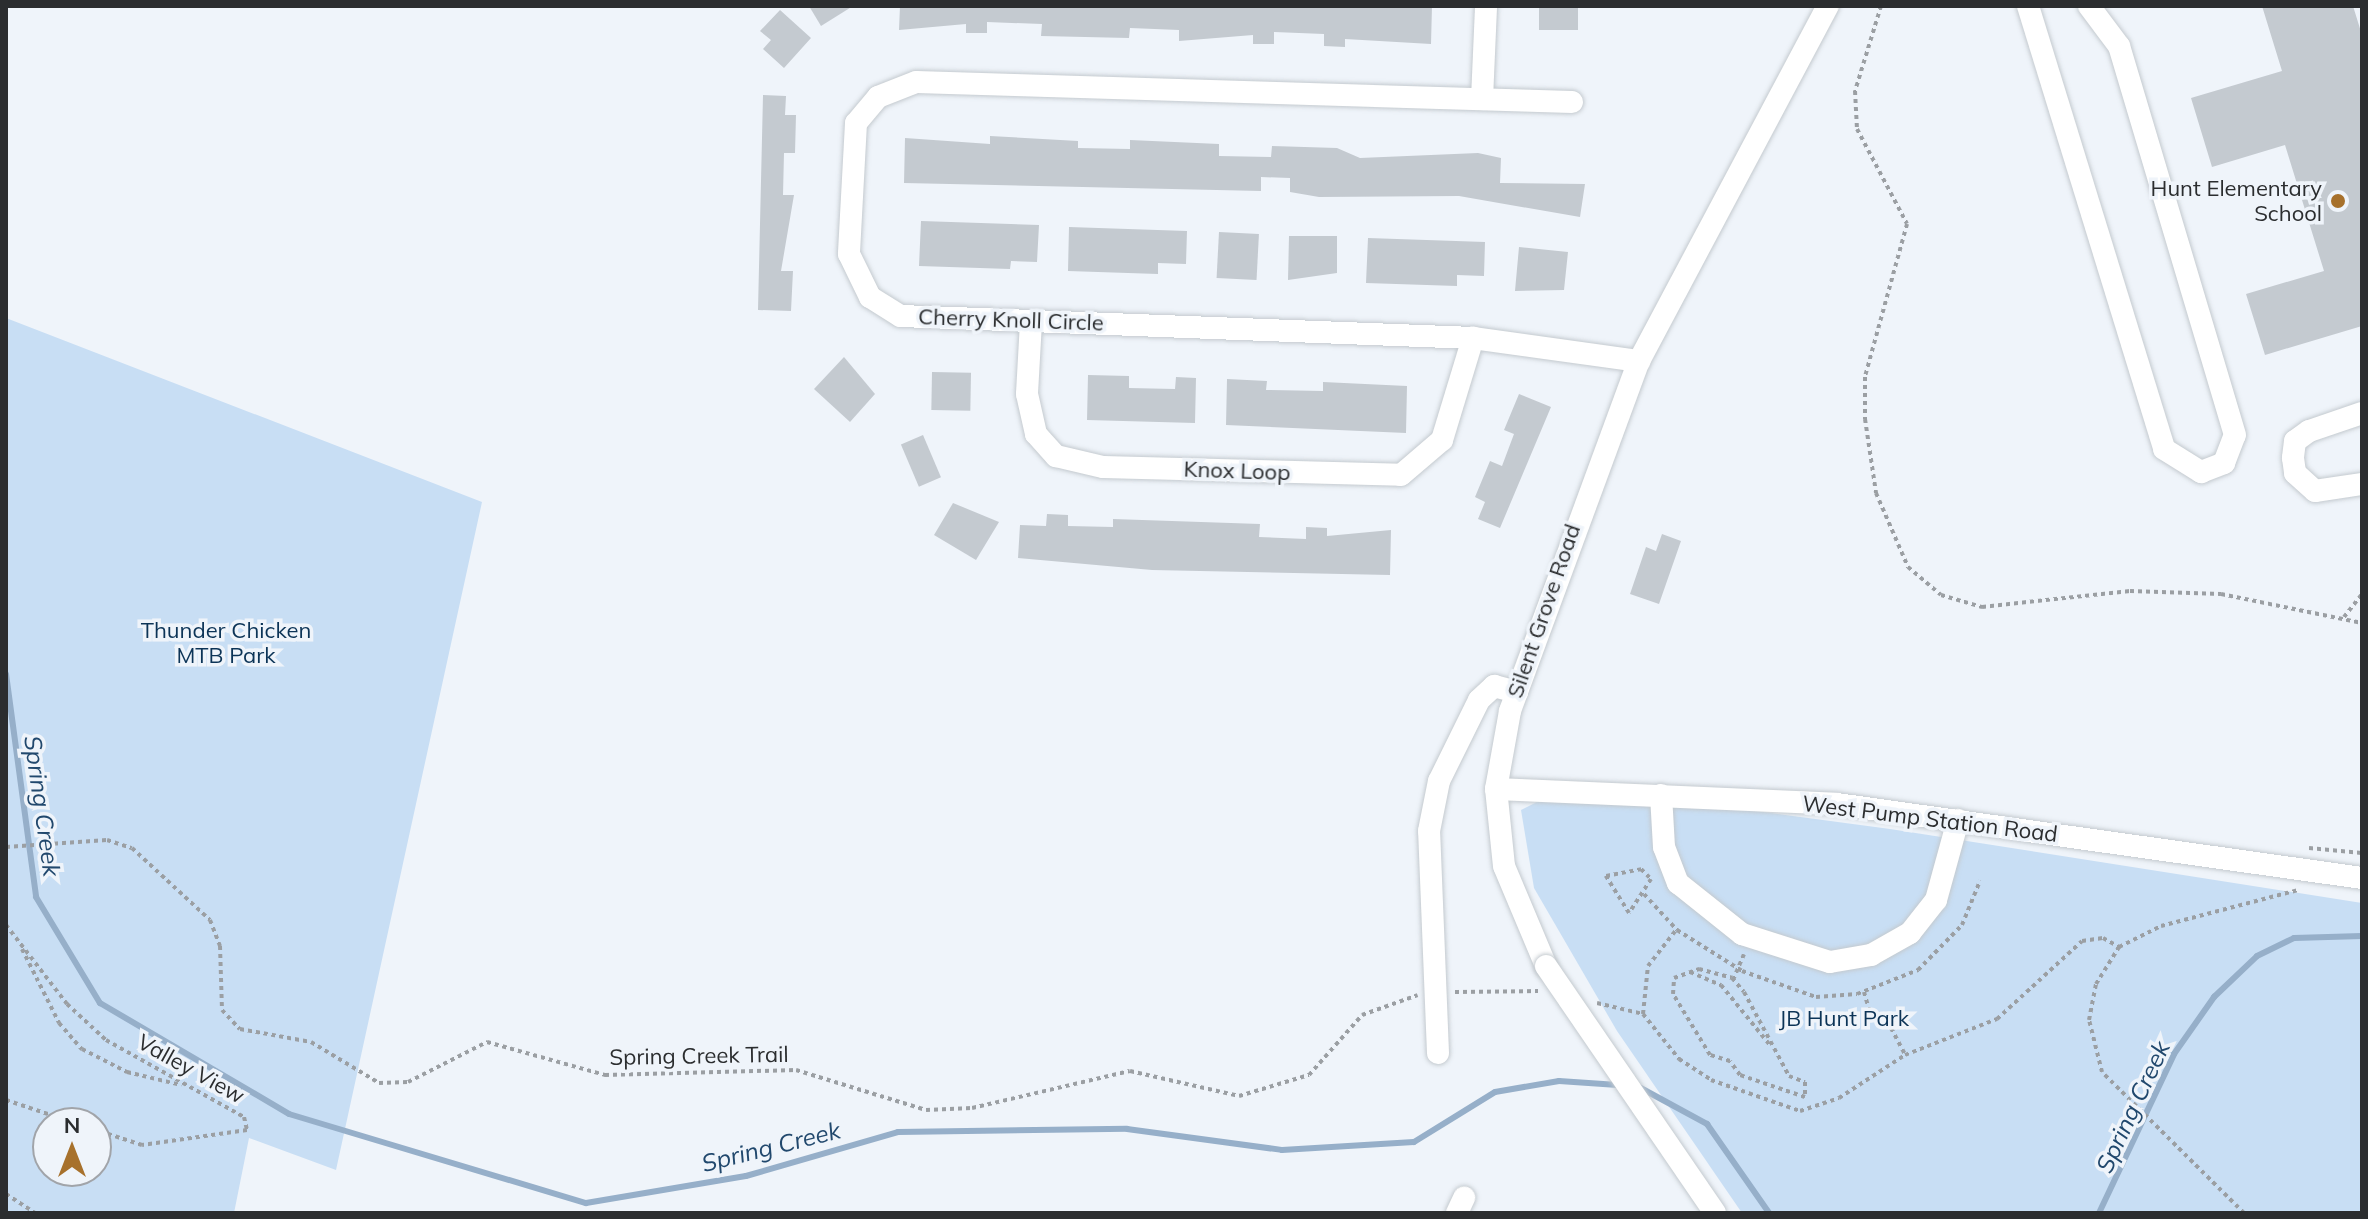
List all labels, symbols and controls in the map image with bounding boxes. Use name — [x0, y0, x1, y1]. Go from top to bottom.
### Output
place label: Hunt Elementary School — [2151, 175, 2322, 226]
marker: Hunt Elementary School — [2329, 192, 2347, 210]
street label: Cherry Knoll Circle — [918, 304, 1104, 336]
street label: Knox Loop — [1183, 456, 1291, 486]
street label: Silent Grove Road — [1502, 521, 1586, 701]
park label: Thunder Chicken MTB Park — [141, 617, 311, 668]
water label: Spring Creek — [18, 734, 66, 878]
street label: West Pump Station Road — [1801, 790, 2059, 848]
park label: JB Hunt Park — [1779, 1006, 1909, 1032]
street label: Valley View — [133, 1029, 249, 1109]
water label: Spring Creek — [2090, 1037, 2176, 1177]
street label: Spring Creek Trail — [609, 1041, 789, 1071]
north arrow — [32, 1107, 112, 1187]
text: N — [64, 1111, 80, 1139]
water label: Spring Creek — [699, 1116, 843, 1178]

